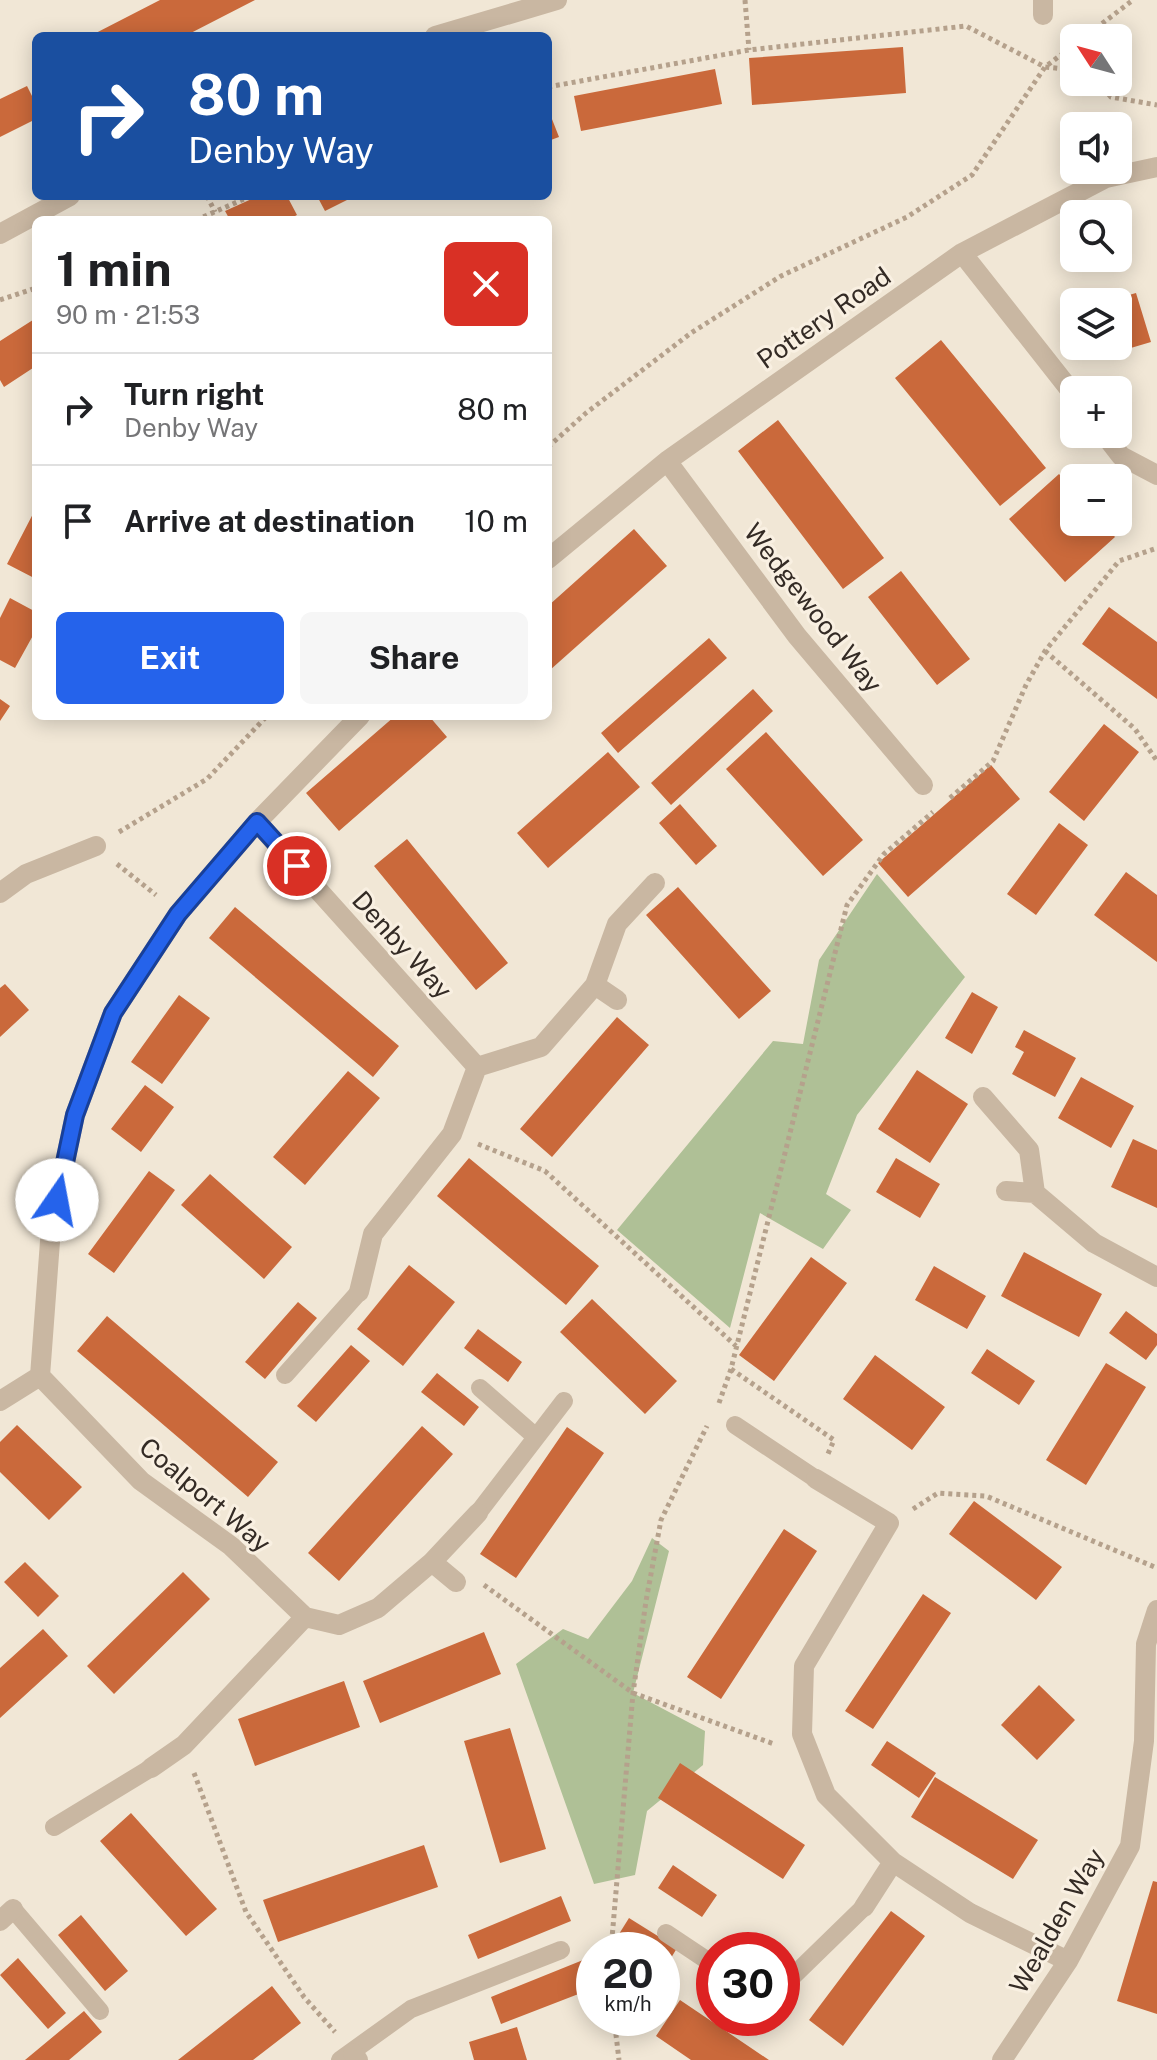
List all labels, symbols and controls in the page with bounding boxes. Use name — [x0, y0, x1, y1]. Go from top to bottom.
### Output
north arrow — [1060, 24, 1132, 96]
map controls — [1060, 24, 1132, 536]
text: 80 m — [188, 62, 324, 128]
icon: right — [56, 64, 160, 168]
button: sound — [1060, 112, 1132, 184]
text: Denby Way — [188, 129, 374, 171]
button: search — [1060, 200, 1132, 272]
text: 1 min — [56, 240, 172, 297]
button: close — [444, 242, 528, 326]
street label: Pottery Road — [751, 260, 896, 375]
button: layers — [1060, 288, 1132, 360]
text: 90 m · 21:53 — [56, 299, 200, 330]
text: Turn right — [124, 376, 264, 412]
button: + — [1060, 376, 1132, 448]
icon: right — [56, 387, 100, 431]
text: 80 m — [457, 391, 528, 427]
text: Denby Way — [124, 412, 258, 443]
button: − — [1060, 464, 1132, 536]
icon: arrive — [56, 499, 100, 543]
text: Arrive at destination — [124, 503, 415, 539]
text: 10 m — [464, 503, 528, 539]
street label: Wedgewood Way — [738, 517, 889, 699]
button: Exit — [56, 612, 284, 704]
button: Share — [300, 612, 528, 704]
pin — [263, 832, 331, 900]
icon: arrive — [275, 844, 319, 888]
street label: Denby Way — [346, 884, 459, 1005]
position arrow — [15, 1158, 99, 1242]
street label: Coalport Way — [133, 1431, 277, 1559]
street label: Wealden Way — [1003, 1843, 1111, 1999]
speed limit sign: 30 — [696, 1932, 800, 2036]
text: 20 — [602, 1950, 654, 1997]
text: km/h — [604, 1992, 652, 2016]

